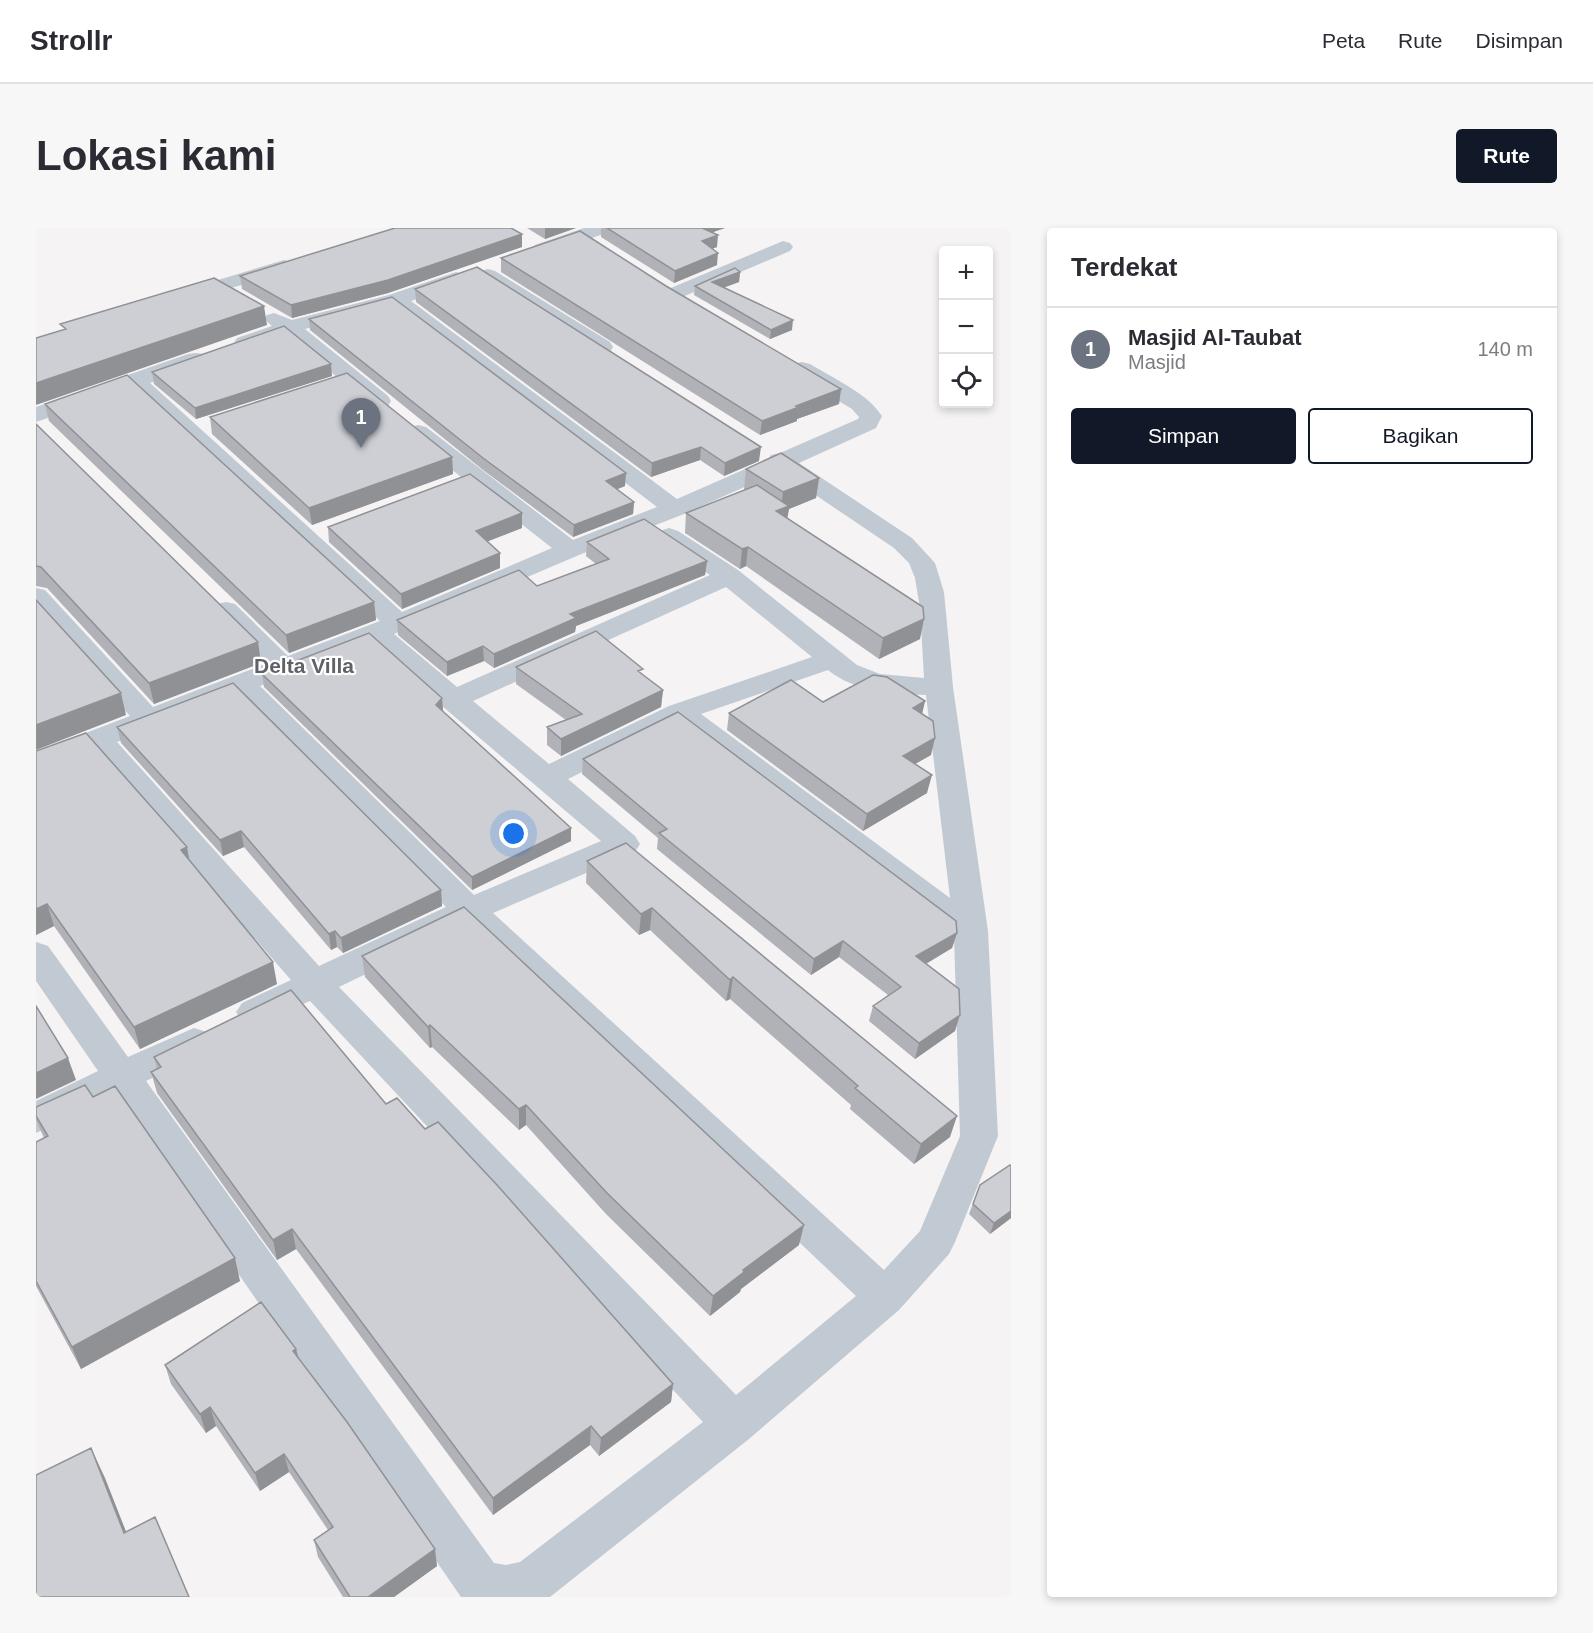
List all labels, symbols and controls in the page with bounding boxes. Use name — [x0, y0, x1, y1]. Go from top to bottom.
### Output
text: Strollr — [30, 25, 112, 56]
text: Peta — [1322, 29, 1365, 52]
text: Rute — [1398, 29, 1442, 52]
text: Disimpan — [1475, 29, 1563, 52]
button: Rute — [1456, 129, 1557, 183]
text: Lokasi kami — [36, 132, 276, 179]
map controls — [939, 246, 993, 408]
button: + — [939, 246, 993, 300]
text: Terdekat — [1071, 252, 1177, 282]
button: − — [939, 300, 993, 354]
text: Masjid Al-Taubat — [1128, 325, 1302, 350]
text: 1 — [1085, 338, 1096, 360]
text: 140 m — [1477, 338, 1533, 360]
text: Masjid — [1128, 351, 1186, 373]
button: locate — [939, 354, 993, 408]
pin: 1 — [342, 398, 380, 448]
button: Simpan — [1071, 408, 1296, 464]
button: Bagikan — [1308, 408, 1533, 464]
district label: Delta Villa — [254, 654, 354, 677]
your location — [499, 819, 528, 848]

